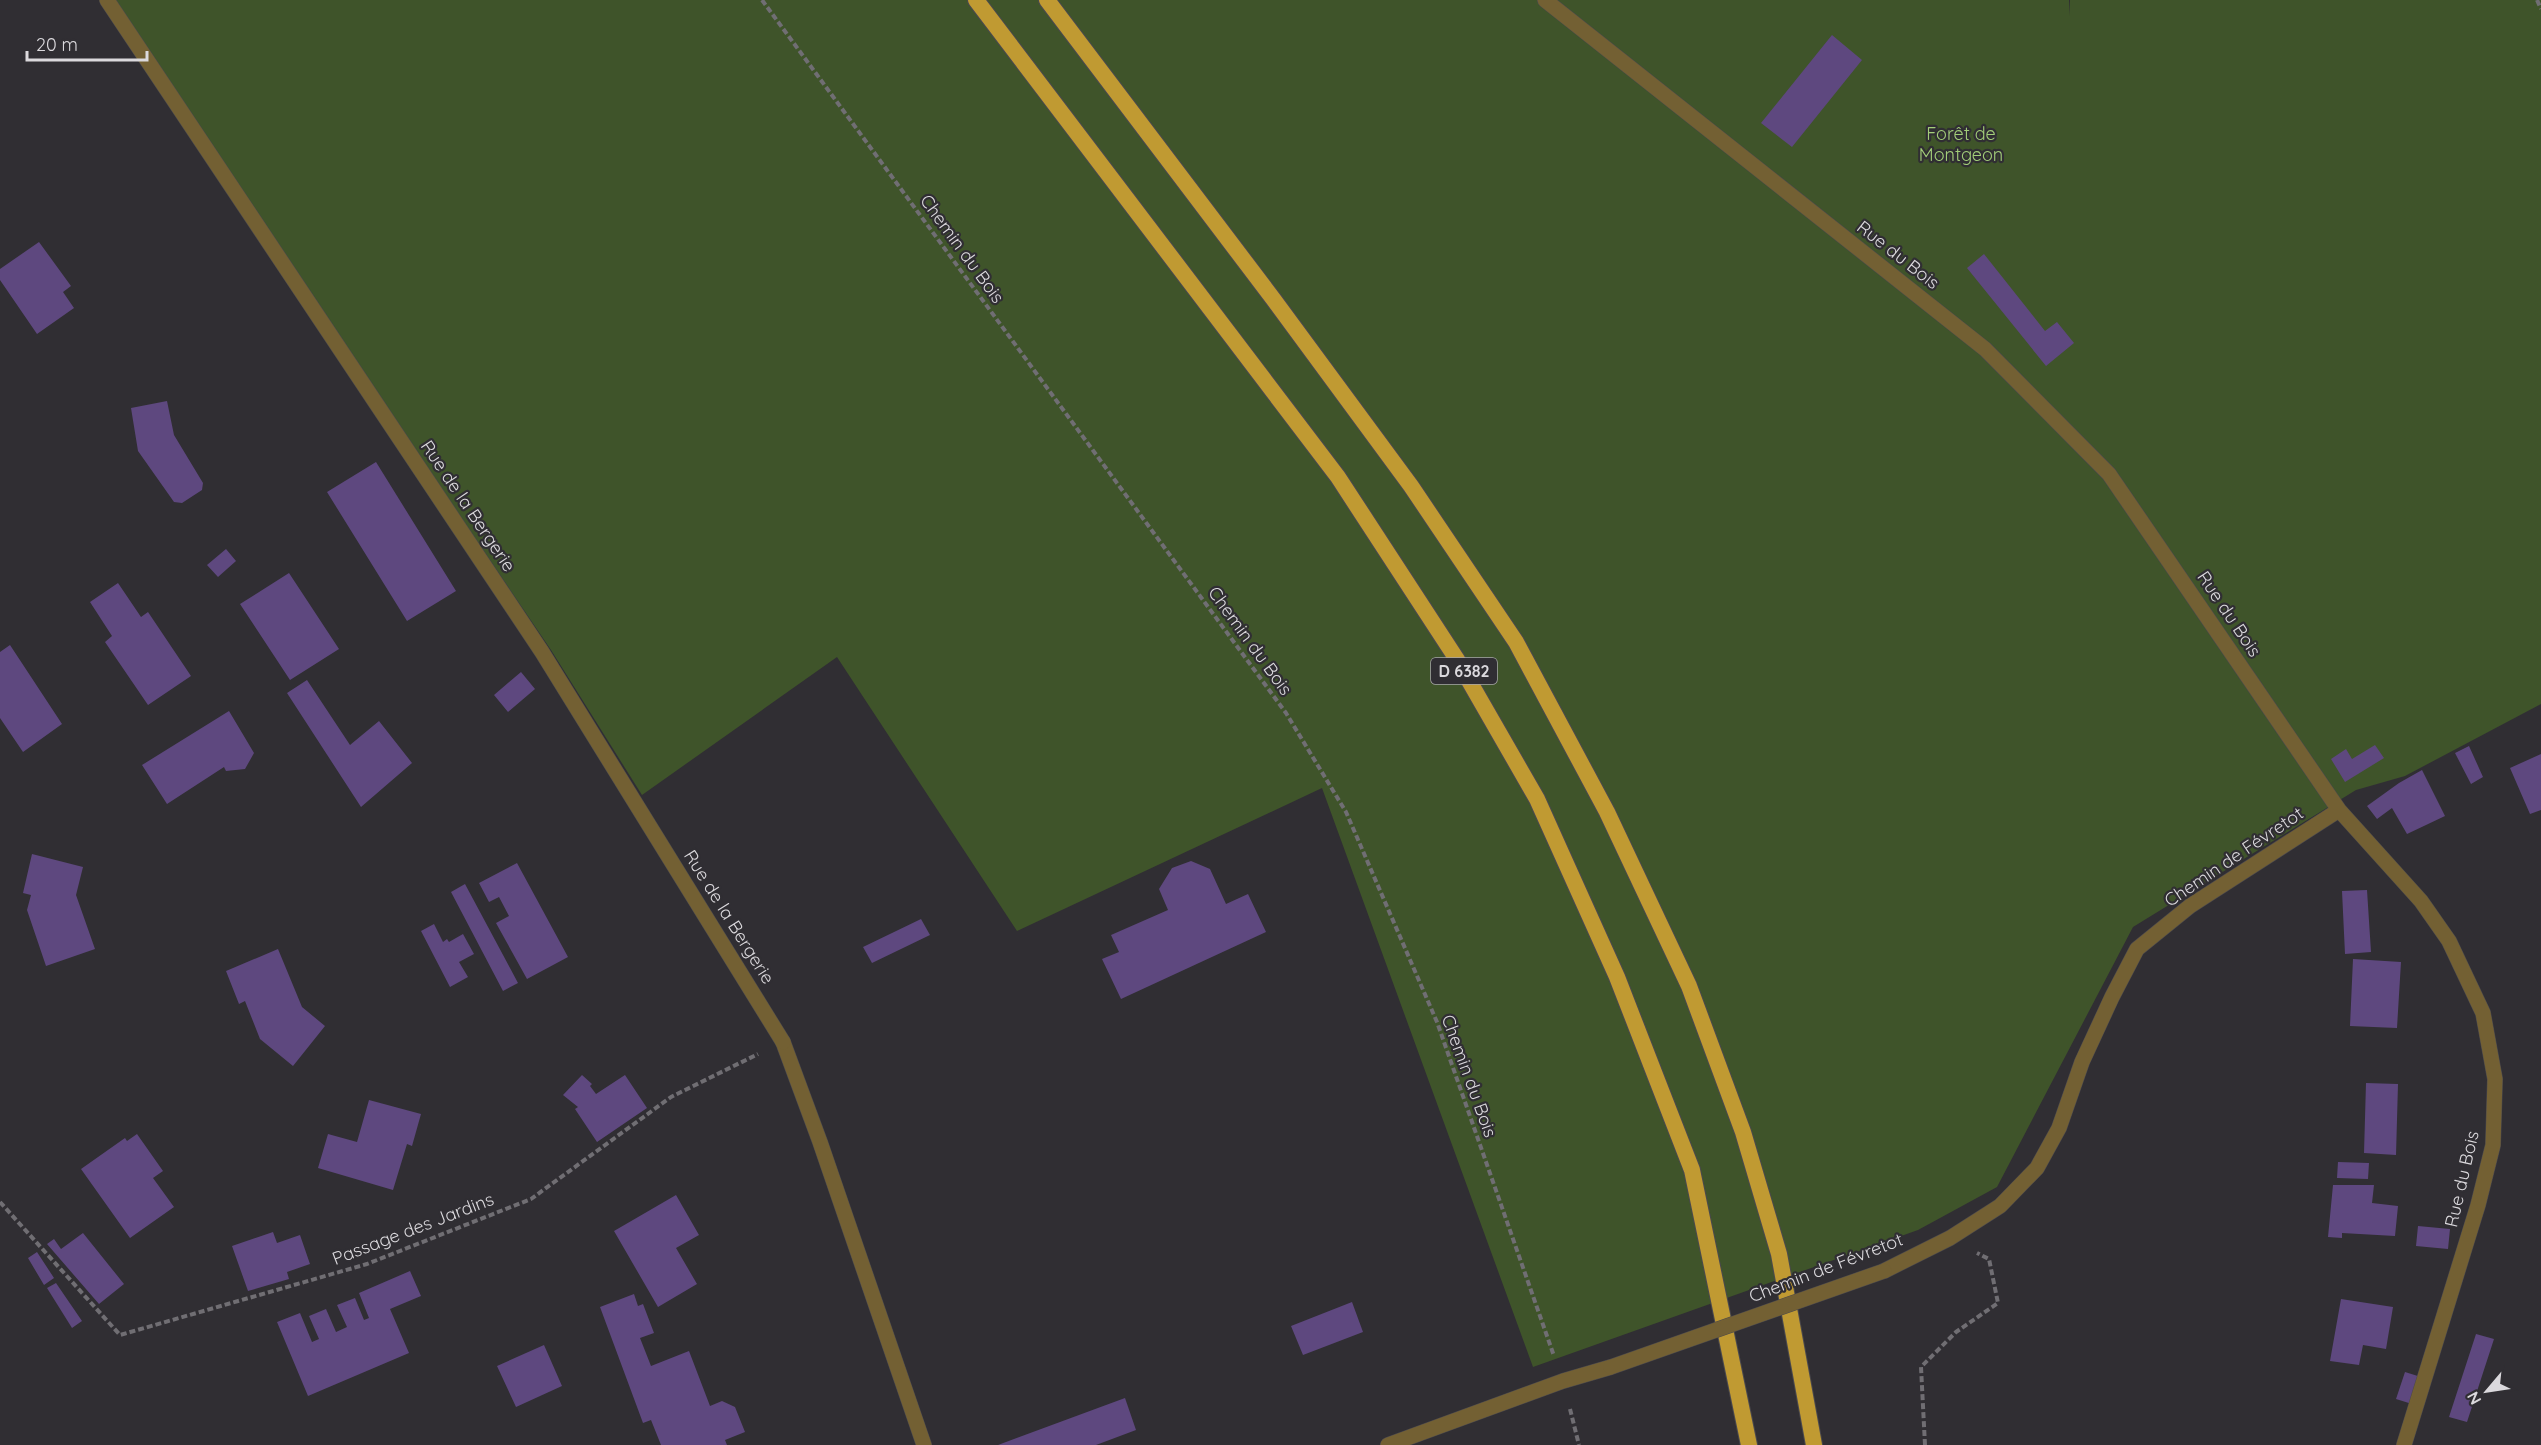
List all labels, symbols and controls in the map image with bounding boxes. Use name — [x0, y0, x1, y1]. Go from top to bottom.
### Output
scale bar — [27, 24, 147, 62]
text: 20 m — [36, 33, 78, 56]
park label: Forêt de Montgeon — [1919, 122, 2003, 166]
street label: Chemin du Bois — [915, 190, 1010, 308]
street label: Rue du Bois — [1852, 215, 1944, 294]
street label: Rue de la Bergerie — [416, 436, 521, 576]
street label: Rue du Bois — [2192, 566, 2266, 661]
street label: Chemin du Bois — [1203, 582, 1298, 700]
road number: D 6382 — [1431, 658, 1497, 684]
street label: Chemin de Févretot — [2160, 801, 2308, 912]
street label: Rue de la Bergerie — [679, 845, 780, 988]
street label: Chemin du Bois — [1437, 1011, 1502, 1140]
street label: Rue du Bois — [2439, 1128, 2484, 1229]
street label: Passage des Jardins — [329, 1187, 497, 1270]
street label: Chemin de Févretot — [1746, 1228, 1906, 1307]
north arrow — [2457, 1361, 2517, 1421]
text: N — [2462, 1388, 2485, 1408]

